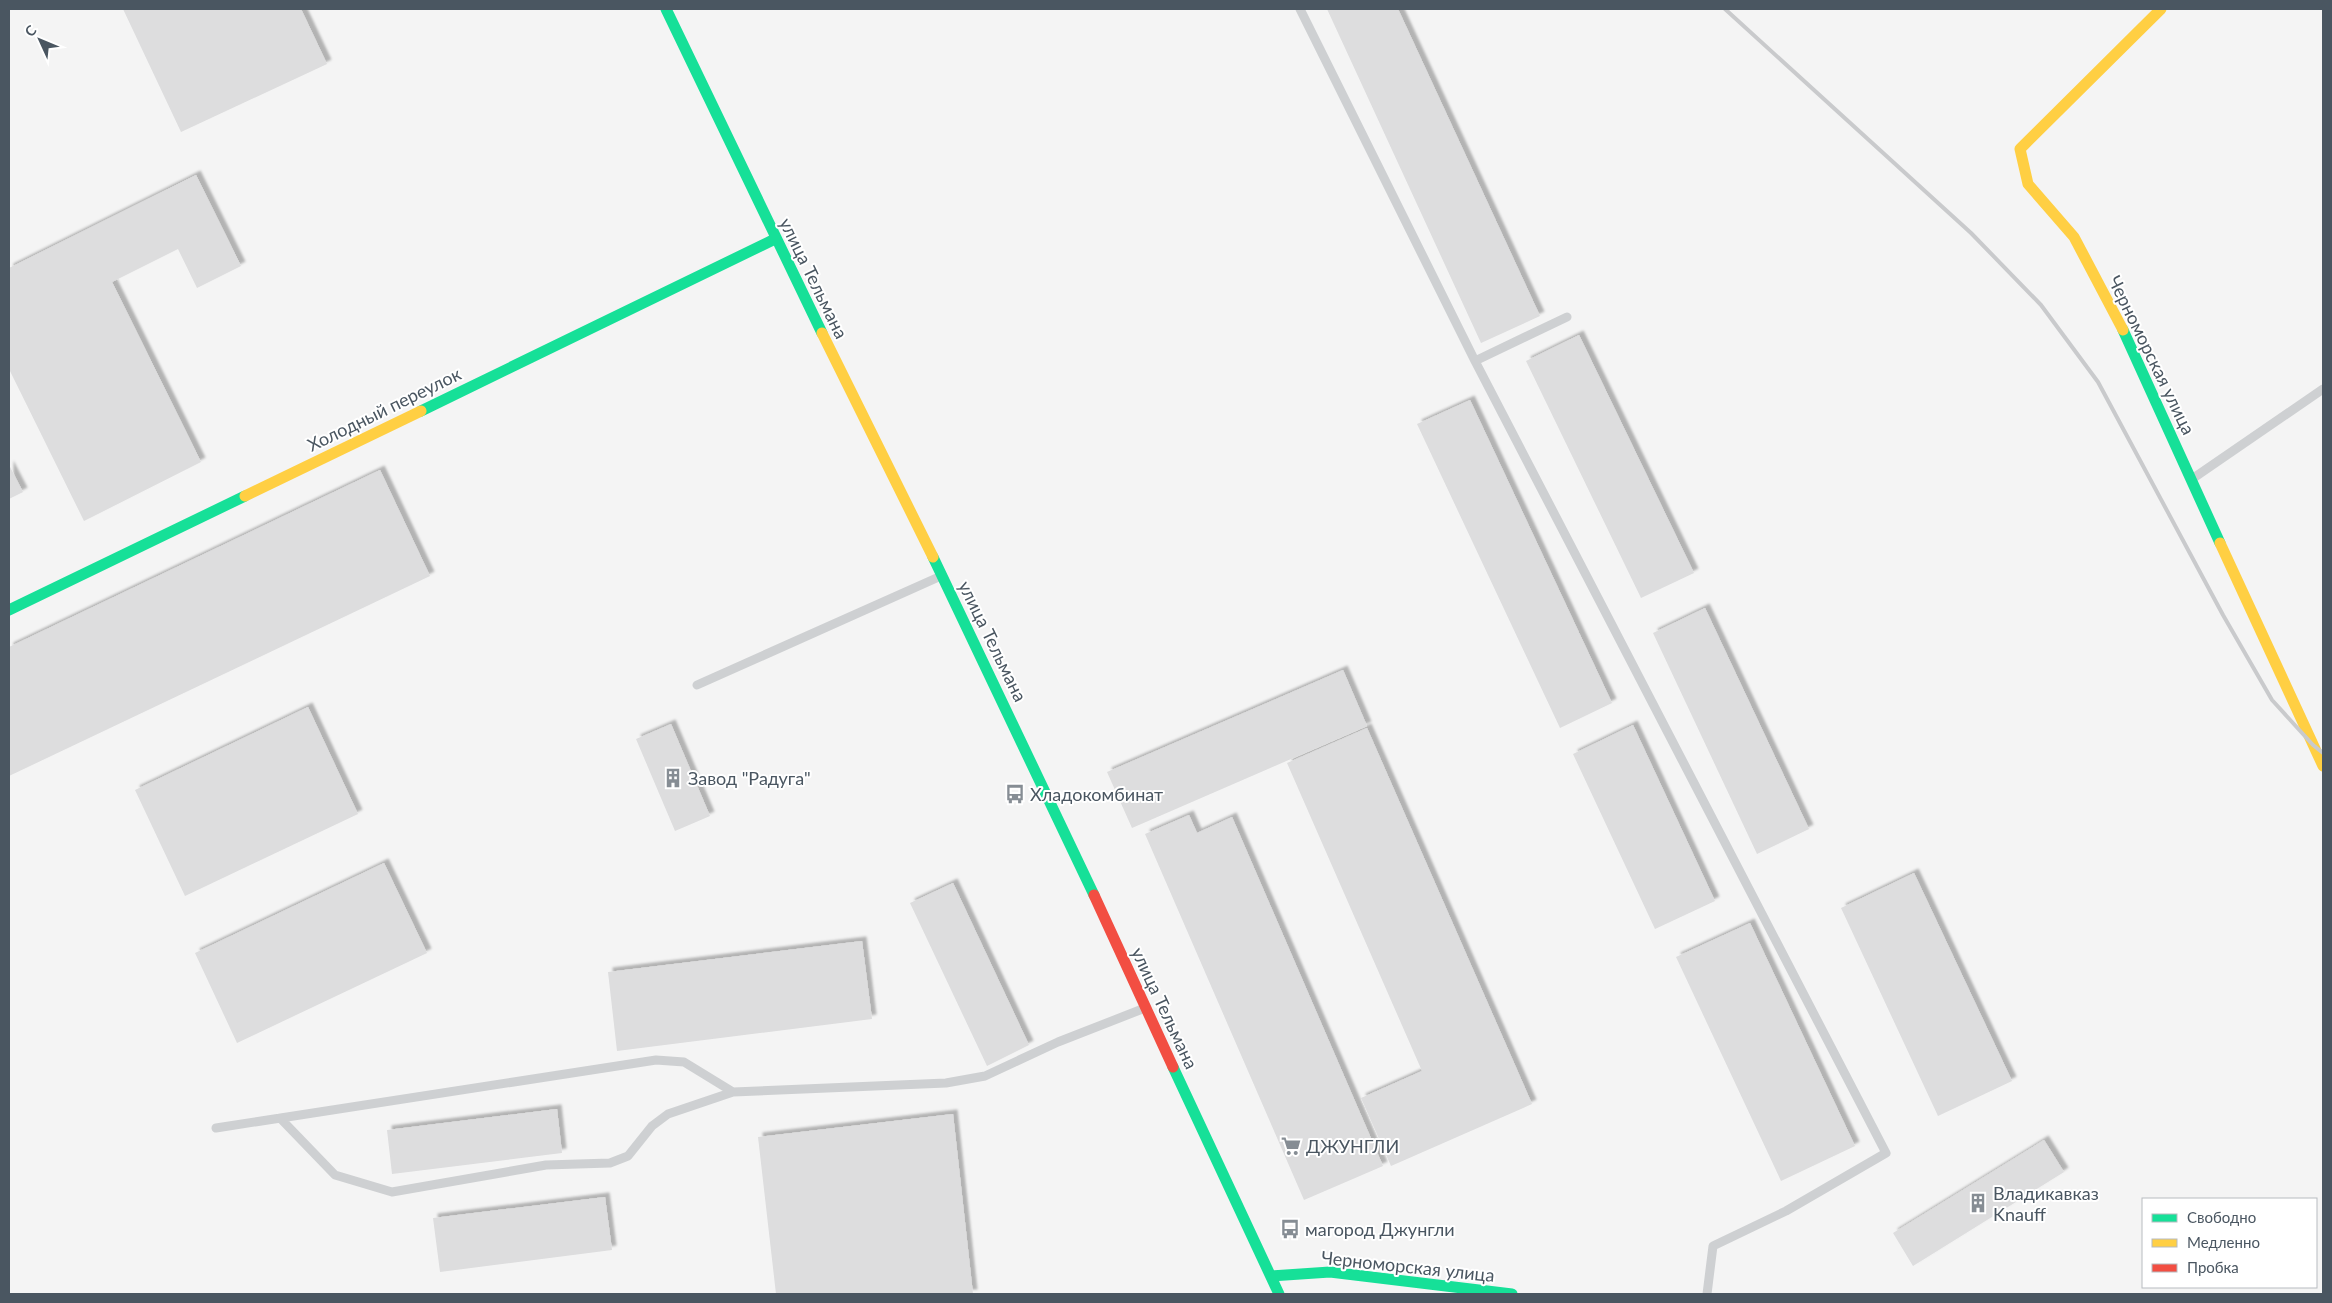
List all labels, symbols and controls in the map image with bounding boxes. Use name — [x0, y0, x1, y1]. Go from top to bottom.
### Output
north arrow — [15, 15, 65, 65]
text: С — [21, 21, 40, 40]
street label: улица Тельмана — [775, 214, 853, 342]
street label: Черноморская улица — [2104, 272, 2200, 438]
street label: Холодный переулок — [304, 362, 465, 456]
street label: улица Тельмана — [954, 577, 1032, 705]
building icon: Завод "Радуга" — [662, 767, 684, 789]
place label: Завод "Радуга" — [688, 767, 811, 789]
bus stop icon: Хладокомбинат — [1004, 783, 1026, 805]
place label: Хладокомбинат — [1030, 783, 1163, 805]
street label: улица Тельмана — [1127, 944, 1203, 1072]
supermarket icon: ДЖУНГЛИ — [1280, 1135, 1302, 1157]
place label: ДЖУНГЛИ — [1306, 1135, 1399, 1157]
place label: Владикавказ Knauff — [1993, 1182, 2099, 1225]
building icon: Владикавказ Knauff — [1967, 1192, 1989, 1214]
legend — [2142, 1198, 2317, 1288]
text: Свободно — [2187, 1208, 2256, 1226]
bus stop icon: магород Джунгли — [1279, 1218, 1301, 1240]
place label: магород Джунгли — [1305, 1218, 1455, 1240]
text: Медленно — [2187, 1233, 2260, 1251]
street label: Черноморская улица — [1320, 1246, 1496, 1286]
text: Пробка — [2187, 1258, 2239, 1276]

